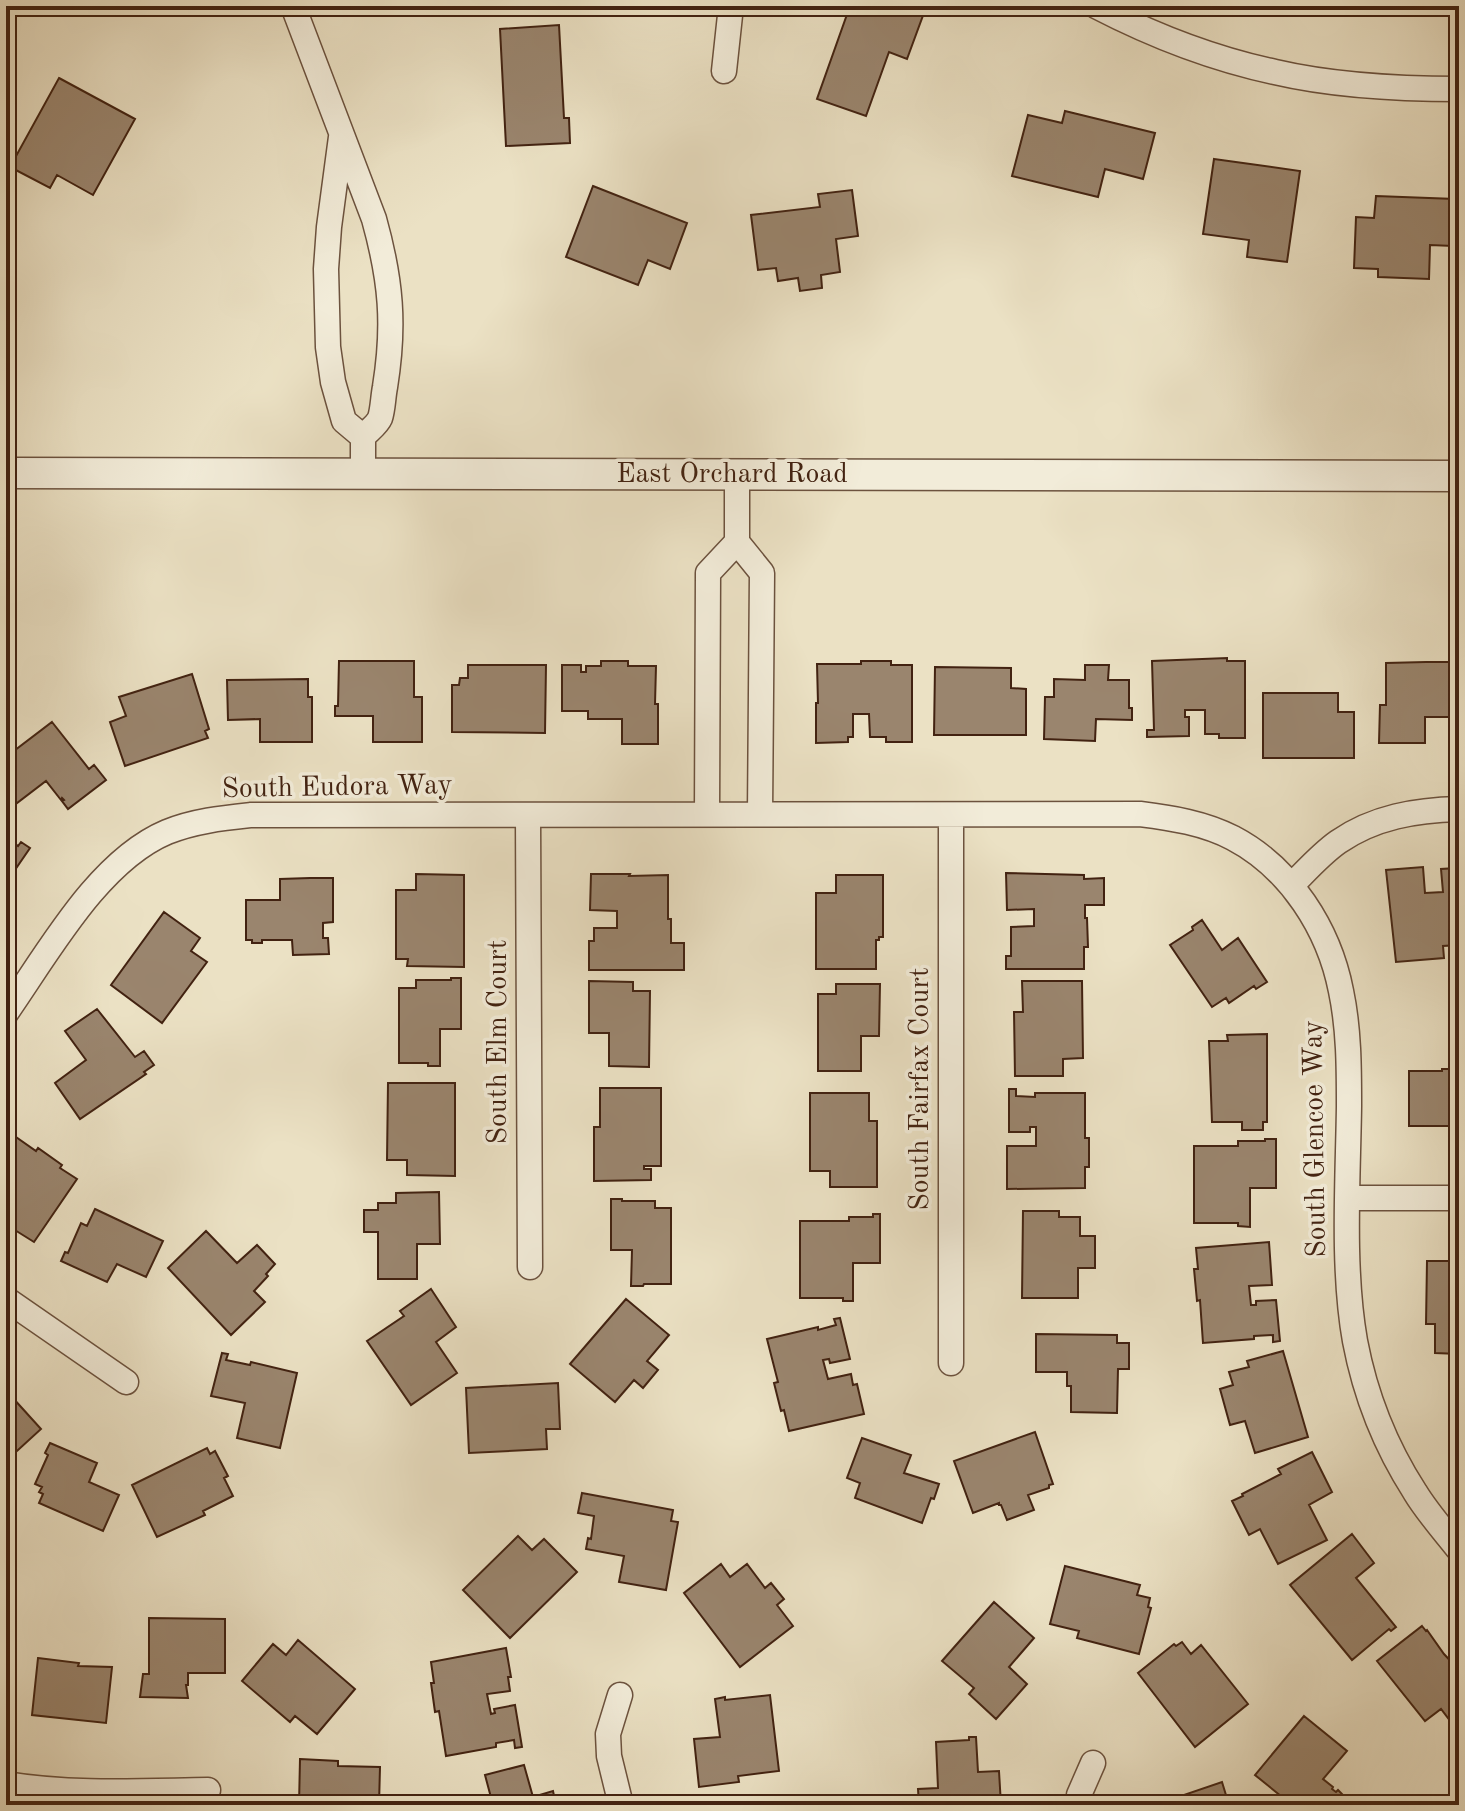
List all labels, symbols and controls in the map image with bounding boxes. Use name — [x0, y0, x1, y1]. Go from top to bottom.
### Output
street label: East Orchard Road — [616, 461, 848, 489]
street label: South Eudora Way — [221, 772, 453, 804]
street label: South Elm Court — [485, 940, 513, 1144]
street label: South Fairfax Court — [907, 967, 935, 1211]
street label: South Glencoe Way — [1300, 1020, 1332, 1258]

